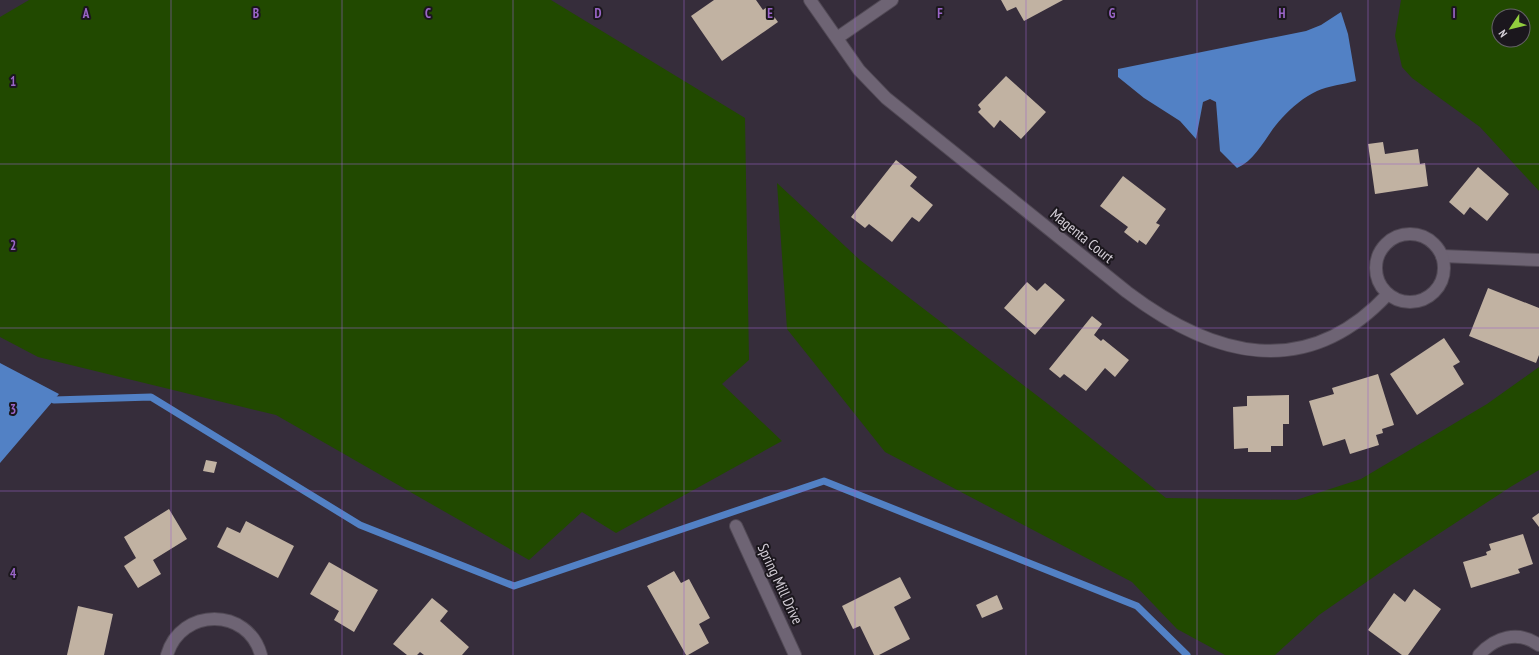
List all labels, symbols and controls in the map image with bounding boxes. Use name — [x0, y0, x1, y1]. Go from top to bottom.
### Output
text: A — [82, 5, 90, 22]
text: B — [253, 5, 259, 22]
text: C — [425, 5, 431, 22]
text: D — [595, 5, 602, 22]
text: E — [767, 5, 773, 22]
text: F — [937, 5, 943, 22]
text: G — [1109, 5, 1116, 22]
text: H — [1279, 5, 1286, 22]
text: I — [1452, 5, 1456, 22]
north arrow — [1491, 8, 1531, 48]
text: N — [1495, 27, 1510, 40]
text: 1 — [10, 73, 16, 90]
street label: Magenta Court — [1047, 204, 1118, 267]
text: 2 — [10, 237, 16, 254]
text: 3 — [10, 401, 16, 418]
street label: Spring Mill Drive — [754, 540, 807, 627]
text: 4 — [10, 565, 17, 582]

